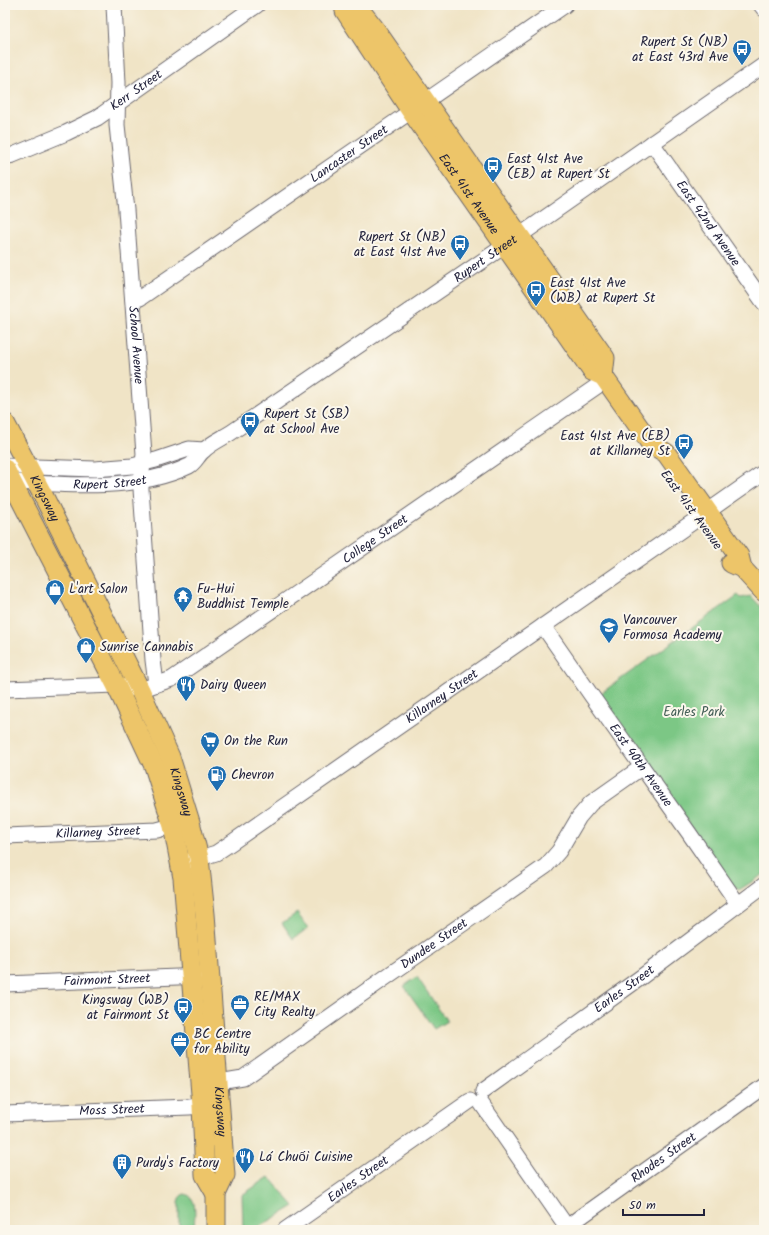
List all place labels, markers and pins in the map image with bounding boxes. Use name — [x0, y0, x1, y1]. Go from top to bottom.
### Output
place label: Rupert St (NB) at East 43rd Ave — [632, 32, 728, 68]
bus stop icon: Rupert St (NB) at East 43rd Ave — [731, 38, 753, 66]
place label: East 41st Ave (EB) at Rupert St — [507, 149, 611, 185]
bus stop icon: East 41st Ave (EB) at Rupert St — [482, 155, 504, 183]
place label: Rupert St (NB) at East 41st Ave — [354, 227, 446, 263]
bus stop icon: Rupert St (NB) at East 41st Ave — [449, 233, 471, 261]
place label: East 41st Ave (WB) at Rupert St — [550, 273, 656, 309]
bus stop icon: East 41st Ave (WB) at Rupert St — [525, 279, 547, 307]
place label: Rupert St (SB) at School Ave — [264, 404, 350, 440]
bus stop icon: Rupert St (SB) at School Ave — [239, 410, 261, 438]
place label: East 41st Ave (EB) at Killarney St — [560, 426, 671, 462]
bus stop icon: East 41st Ave (EB) at Killarney St — [673, 432, 695, 460]
shop icon: L'art Salon — [44, 578, 66, 606]
place label: L'art Salon — [69, 579, 128, 600]
place label: Fu-Hui Buddhist Temple — [197, 579, 289, 615]
temple icon: Fu-Hui Buddhist Temple — [172, 585, 194, 613]
place label: Vancouver Formosa Academy — [623, 610, 723, 646]
school or university icon: Vancouver Formosa Academy — [598, 616, 620, 644]
shop icon: Sunrise Cannabis — [75, 636, 97, 664]
place label: Sunrise Cannabis — [100, 637, 194, 658]
restaurant icon: Dairy Queen — [175, 674, 197, 702]
place label: Dairy Queen — [200, 675, 266, 696]
supermarket icon: On the Run — [199, 730, 221, 758]
place label: On the Run — [224, 731, 288, 752]
fuel station icon: Chevron — [206, 764, 228, 792]
place label: Chevron — [231, 765, 274, 786]
place label: RE/MAX City Realty — [254, 987, 316, 1023]
place label: Kingsway (WB) at Fairmont St — [82, 990, 170, 1026]
office icon: RE/MAX City Realty — [229, 993, 251, 1021]
bus stop icon: Kingsway (WB) at Fairmont St — [172, 996, 194, 1024]
place label: BC Centre for Ability — [194, 1024, 251, 1060]
office icon: BC Centre for Ability — [169, 1030, 191, 1058]
restaurant icon: Lá Chuối Cuisine — [234, 1146, 256, 1174]
place label: Lá Chuối Cuisine — [259, 1147, 353, 1168]
building icon: Purdy's Factory — [111, 1152, 133, 1180]
place label: Purdy's Factory — [136, 1153, 220, 1174]

